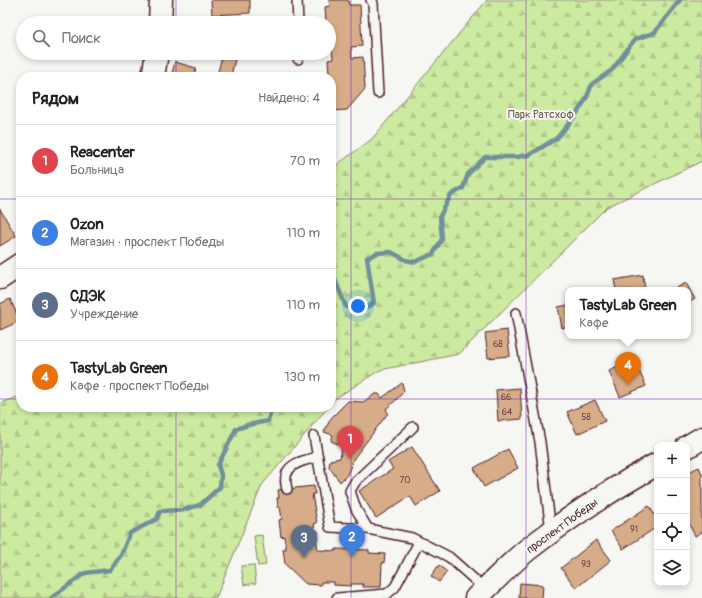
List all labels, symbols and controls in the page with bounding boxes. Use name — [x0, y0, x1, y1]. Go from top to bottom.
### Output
search box — [16, 16, 336, 60]
icon: search — [30, 27, 52, 49]
text: Поиск — [62, 29, 101, 48]
text: Рядом — [32, 88, 79, 109]
text: Найдено: 4 — [258, 90, 320, 106]
park label: Парк Ратсхоф — [508, 108, 574, 121]
text: Reacenter — [70, 143, 135, 162]
text: 1 — [42, 153, 48, 169]
text: 70 m — [290, 153, 320, 169]
text: Больница — [70, 162, 124, 178]
text: Ozon — [70, 215, 104, 234]
text: 2 — [41, 225, 49, 241]
text: 110 m — [287, 225, 320, 241]
text: Магазин · проспект Победы — [70, 234, 224, 250]
text: СДЭК — [70, 287, 106, 306]
popup — [565, 287, 691, 339]
your location — [348, 296, 368, 316]
text: TastyLab Green — [579, 296, 677, 315]
text: 3 — [41, 297, 49, 313]
text: 110 m — [287, 297, 320, 313]
text: Учреждение — [70, 306, 138, 322]
text: Кафе — [579, 315, 608, 331]
house number: 68 — [493, 339, 503, 350]
pin: 4 — [615, 352, 641, 385]
text: TastyLab Green — [70, 359, 168, 378]
text: 4 — [41, 369, 49, 385]
text: 130 m — [284, 369, 320, 385]
text: Кафе · проспект Победы — [70, 378, 209, 394]
house number: 66 — [501, 392, 511, 403]
house number: 64 — [502, 407, 513, 418]
house number: 58 — [581, 412, 591, 423]
pin: 1 — [337, 426, 363, 459]
map controls — [654, 442, 690, 586]
button: + — [654, 442, 690, 478]
house number: 70 — [400, 475, 410, 486]
button: − — [654, 478, 690, 514]
street label: проспект Победы — [524, 496, 600, 556]
button: locate — [654, 514, 690, 550]
pin: 2 — [339, 524, 365, 557]
house number: 91 — [630, 524, 638, 535]
pin: 3 — [291, 525, 317, 558]
button: layers — [654, 550, 690, 586]
house number: 93 — [581, 559, 591, 570]

